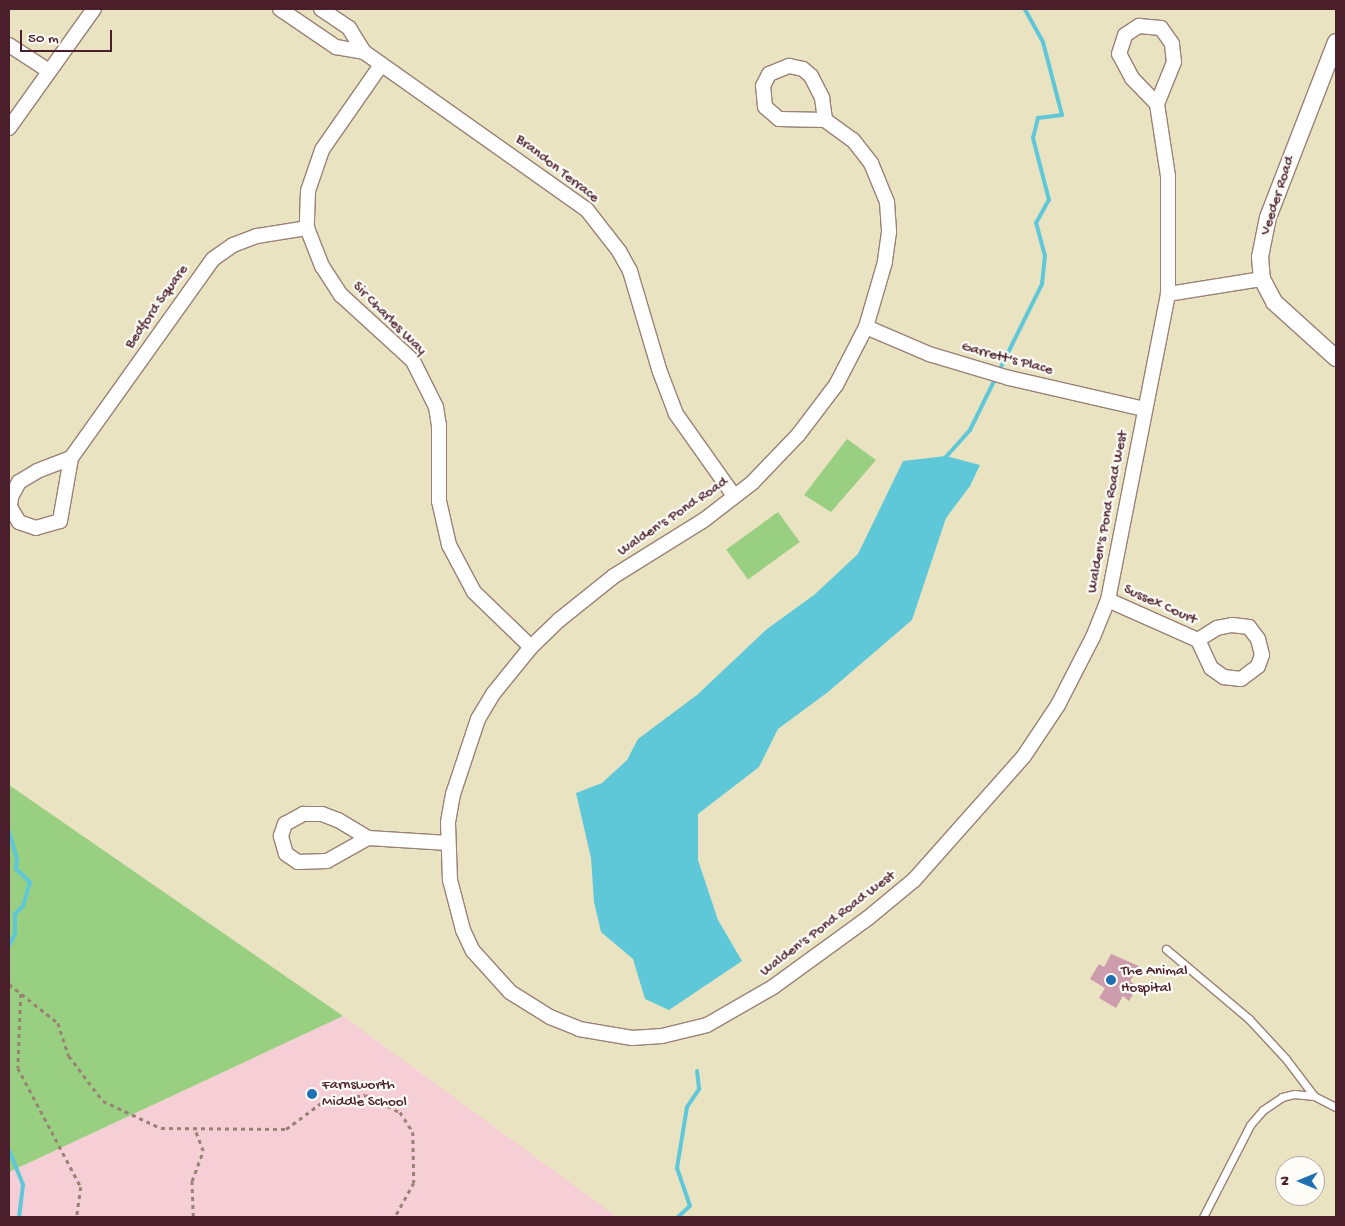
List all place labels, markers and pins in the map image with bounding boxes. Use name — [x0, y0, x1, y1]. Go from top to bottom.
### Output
place label: The Animal Hospital — [1121, 962, 1188, 997]
marker: The Animal Hospital — [1105, 974, 1117, 986]
place label: Farnsworth Middle School — [322, 1076, 407, 1111]
marker: Farnsworth Middle School — [306, 1088, 318, 1100]

